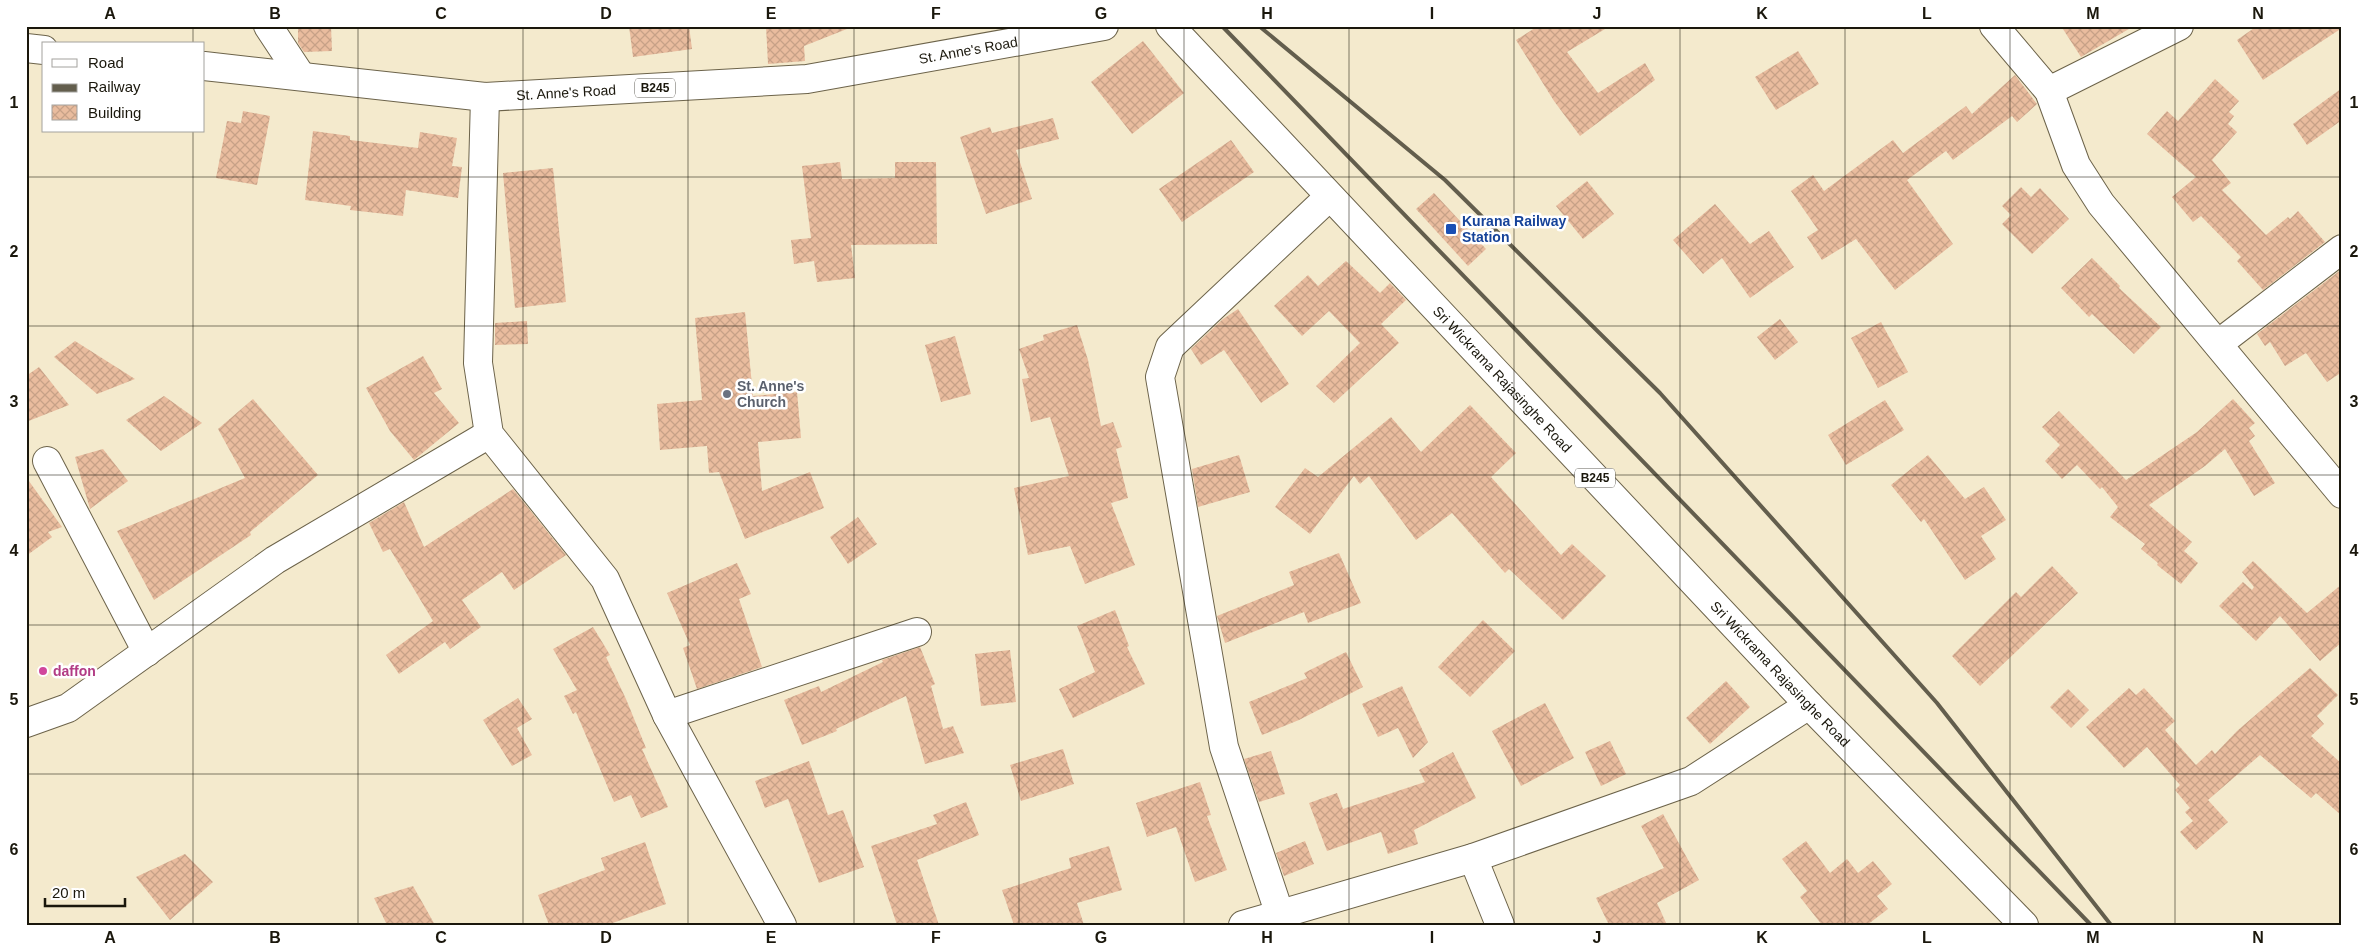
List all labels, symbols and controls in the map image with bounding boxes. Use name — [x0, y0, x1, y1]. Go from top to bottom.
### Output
text: A — [104, 5, 116, 22]
text: B — [269, 5, 281, 22]
text: C — [435, 5, 447, 22]
text: D — [600, 5, 612, 22]
text: E — [766, 5, 777, 22]
text: F — [931, 5, 941, 22]
text: G — [1095, 5, 1107, 22]
text: H — [1261, 5, 1273, 22]
text: I — [1430, 5, 1434, 22]
text: J — [1593, 5, 1601, 22]
text: K — [1756, 5, 1768, 22]
text: L — [1922, 5, 1932, 22]
text: M — [2086, 5, 2100, 22]
text: N — [2252, 5, 2264, 22]
street label: St. Anne's Road — [918, 34, 1019, 67]
legend — [42, 42, 205, 132]
text: Road — [88, 54, 124, 71]
text: Railway — [88, 78, 141, 95]
road number: B245 — [635, 78, 675, 98]
street label: St. Anne's Road — [516, 82, 617, 103]
text: 1 — [10, 94, 19, 111]
text: 1 — [2350, 94, 2359, 111]
text: Building — [88, 104, 141, 121]
place label: Kurana Railway Station — [1462, 213, 1566, 245]
marker: Kurana Railway Station — [1444, 222, 1458, 236]
text: 2 — [10, 243, 19, 260]
text: 2 — [2350, 243, 2359, 260]
street label: Sri Wickrama Rajasinghe Road — [1430, 303, 1575, 456]
place label: St. Anne's Church — [737, 378, 805, 410]
marker: St. Anne's Church — [721, 388, 733, 400]
text: 3 — [10, 393, 19, 410]
text: 3 — [2350, 393, 2359, 410]
road number: B245 — [1575, 468, 1615, 488]
text: 4 — [10, 542, 19, 559]
text: 4 — [2350, 542, 2359, 559]
street label: Sri Wickrama Rajasinghe Road — [1707, 598, 1853, 750]
place label: daffon — [53, 663, 96, 679]
marker: daffon — [37, 665, 49, 677]
text: 5 — [10, 691, 19, 708]
text: 5 — [2350, 691, 2359, 708]
text: 6 — [10, 841, 19, 858]
text: 6 — [2350, 841, 2359, 858]
scale bar — [45, 876, 125, 908]
text: 20 m — [52, 884, 85, 901]
text: A — [104, 929, 116, 946]
text: B — [269, 929, 281, 946]
text: C — [435, 929, 447, 946]
text: D — [600, 929, 612, 946]
text: E — [766, 929, 777, 946]
text: F — [931, 929, 941, 946]
text: G — [1095, 929, 1107, 946]
text: H — [1261, 929, 1273, 946]
text: I — [1430, 929, 1434, 946]
text: J — [1593, 929, 1601, 946]
text: K — [1756, 929, 1768, 946]
text: L — [1922, 929, 1932, 946]
text: M — [2086, 929, 2100, 946]
text: N — [2252, 929, 2264, 946]

